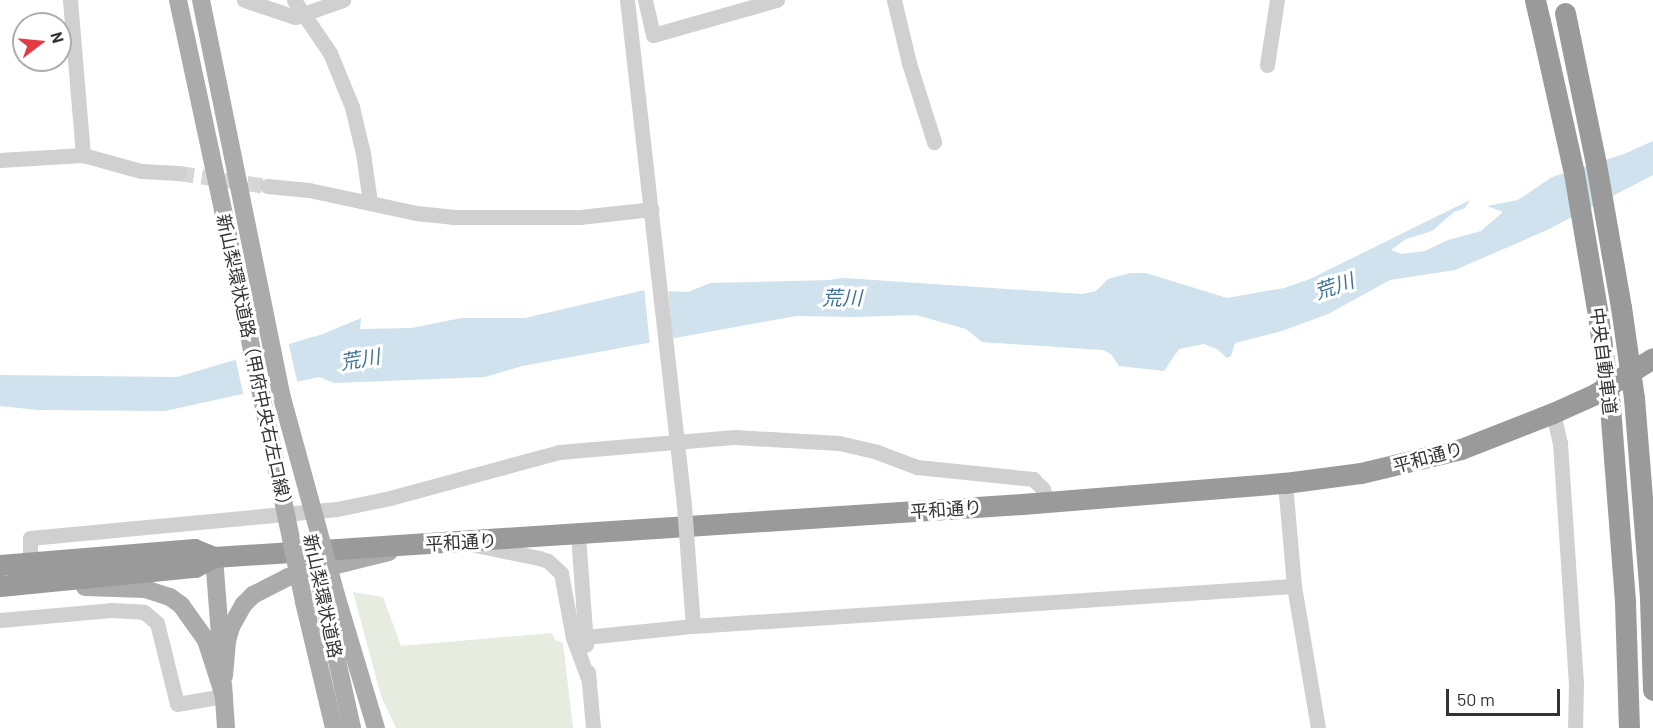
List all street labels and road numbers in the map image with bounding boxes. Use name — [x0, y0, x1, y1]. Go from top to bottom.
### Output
street label: 新山梨環状道路（甲府中央右左口線） — [213, 212, 297, 516]
street label: 中央自動車道 — [1587, 306, 1621, 416]
street label: 平和通り — [1390, 437, 1466, 477]
street label: 平和通り — [909, 496, 983, 522]
street label: 平和通り — [424, 529, 498, 555]
street label: 新山梨環状道路 — [299, 532, 347, 660]

